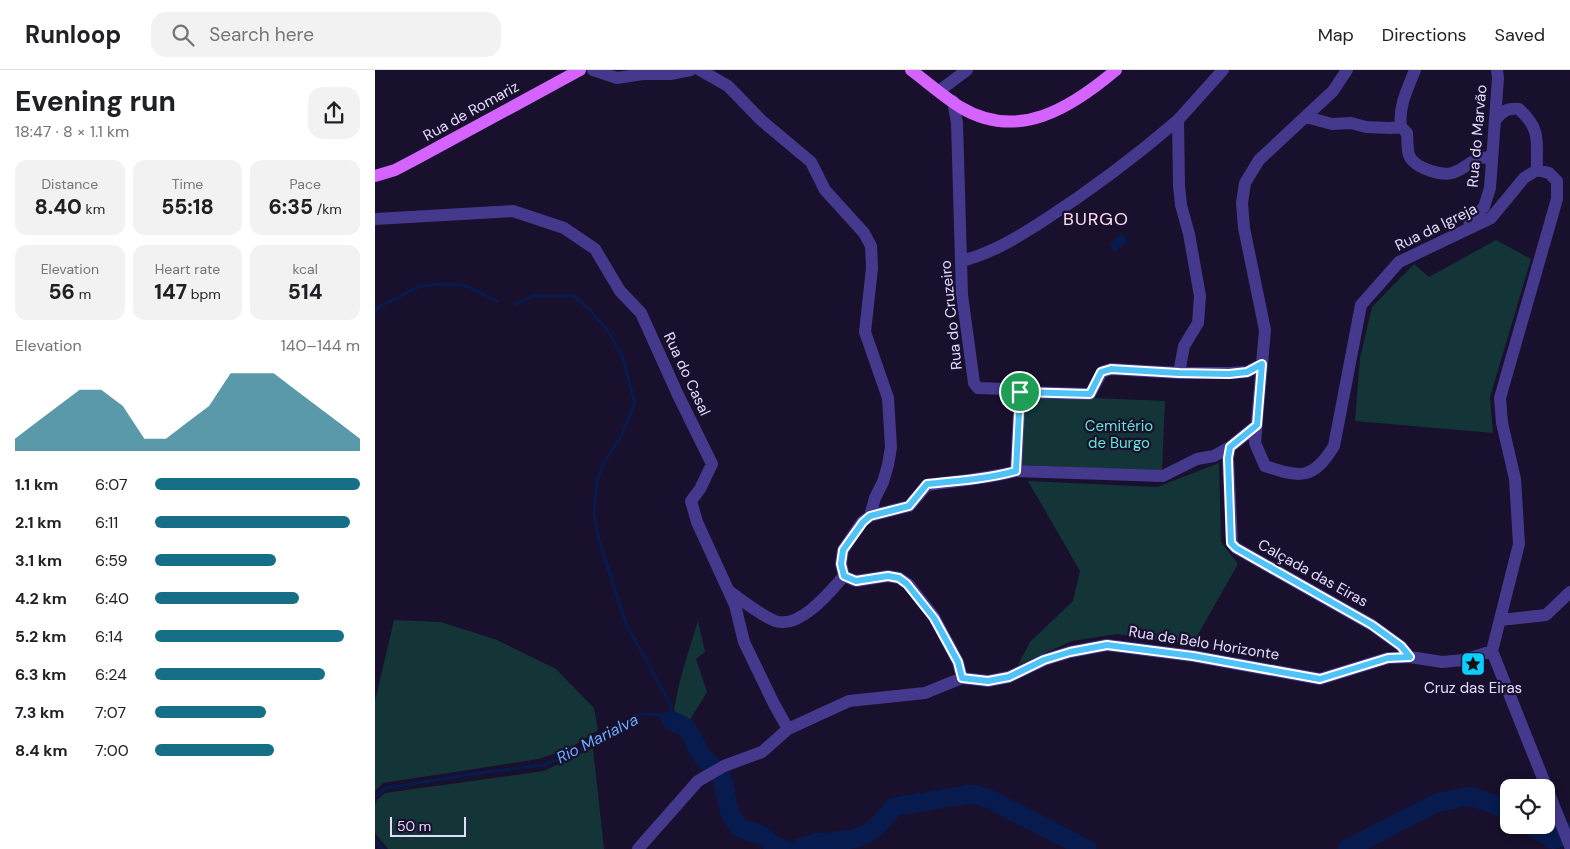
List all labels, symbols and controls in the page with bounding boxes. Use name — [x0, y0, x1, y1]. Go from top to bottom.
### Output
search box — [151, 12, 501, 57]
text: Runloop — [25, 19, 121, 50]
icon: search — [169, 21, 197, 49]
text: Search here — [209, 22, 314, 47]
text: Map — [1318, 23, 1354, 47]
text: Directions — [1382, 23, 1467, 47]
text: Saved — [1495, 23, 1545, 47]
street label: Rua de Romariz — [420, 76, 523, 146]
text: Evening run — [15, 83, 176, 120]
street label: Rua do Marvão — [1463, 84, 1491, 188]
button: share — [308, 87, 360, 139]
text: 18:47 · 8 × 1.1 km — [15, 121, 129, 142]
text: Distance — [41, 175, 98, 193]
text: Time — [172, 175, 203, 193]
text: Pace — [289, 175, 321, 193]
text: 8.40 — [35, 193, 82, 221]
text: 55:18 — [161, 193, 214, 221]
text: 6:35 — [269, 193, 313, 221]
street label: Rua da Igreja — [1392, 199, 1480, 255]
text: km — [82, 200, 105, 218]
text: /km — [313, 200, 342, 218]
district label: BURGO — [1063, 207, 1129, 231]
street label: Rua do Cruzeiro — [935, 259, 967, 371]
text: Elevation — [41, 260, 99, 278]
text: Heart rate — [155, 260, 220, 278]
text: kcal — [293, 260, 318, 278]
text: 56 — [49, 278, 75, 306]
text: 147 — [154, 278, 187, 306]
text: 514 — [288, 278, 322, 306]
text: m — [75, 285, 91, 303]
text: bpm — [187, 285, 221, 303]
street label: Rua do Casal — [659, 329, 715, 419]
text: Elevation — [15, 335, 82, 356]
text: 140–144 m — [281, 335, 360, 356]
pin — [999, 371, 1041, 413]
icon: arrive — [1006, 378, 1034, 406]
park label: Cemitério de Burgo — [1085, 416, 1153, 453]
text: 1.1 km — [15, 474, 58, 495]
text: 6:07 — [95, 474, 128, 495]
text: 2.1 km — [15, 512, 62, 533]
text: 6:11 — [95, 512, 118, 533]
street label: Calçada das Eiras — [1254, 534, 1372, 612]
text: 3.1 km — [15, 550, 62, 571]
text: 6:59 — [95, 550, 128, 571]
text: 4.2 km — [15, 588, 67, 609]
text: 6:40 — [95, 588, 129, 609]
street label: Rua de Belo Horizonte — [1127, 621, 1281, 665]
text: 5.2 km — [15, 626, 66, 647]
text: 6:14 — [95, 626, 123, 647]
place icon: Cruz das Eiras — [1460, 651, 1486, 677]
text: 6.3 km — [15, 664, 66, 685]
text: 6:24 — [95, 664, 127, 685]
place label: Cruz das Eiras — [1424, 678, 1522, 698]
text: 7.3 km — [15, 702, 64, 723]
text: 7:07 — [95, 702, 126, 723]
water label: Rio Marialva — [553, 709, 642, 768]
text: 8.4 km — [15, 740, 68, 761]
text: 7:00 — [95, 740, 129, 761]
map controls — [1500, 779, 1555, 834]
button: locate — [1500, 779, 1555, 834]
scale bar — [390, 814, 466, 837]
text: 50 m — [397, 817, 431, 835]

